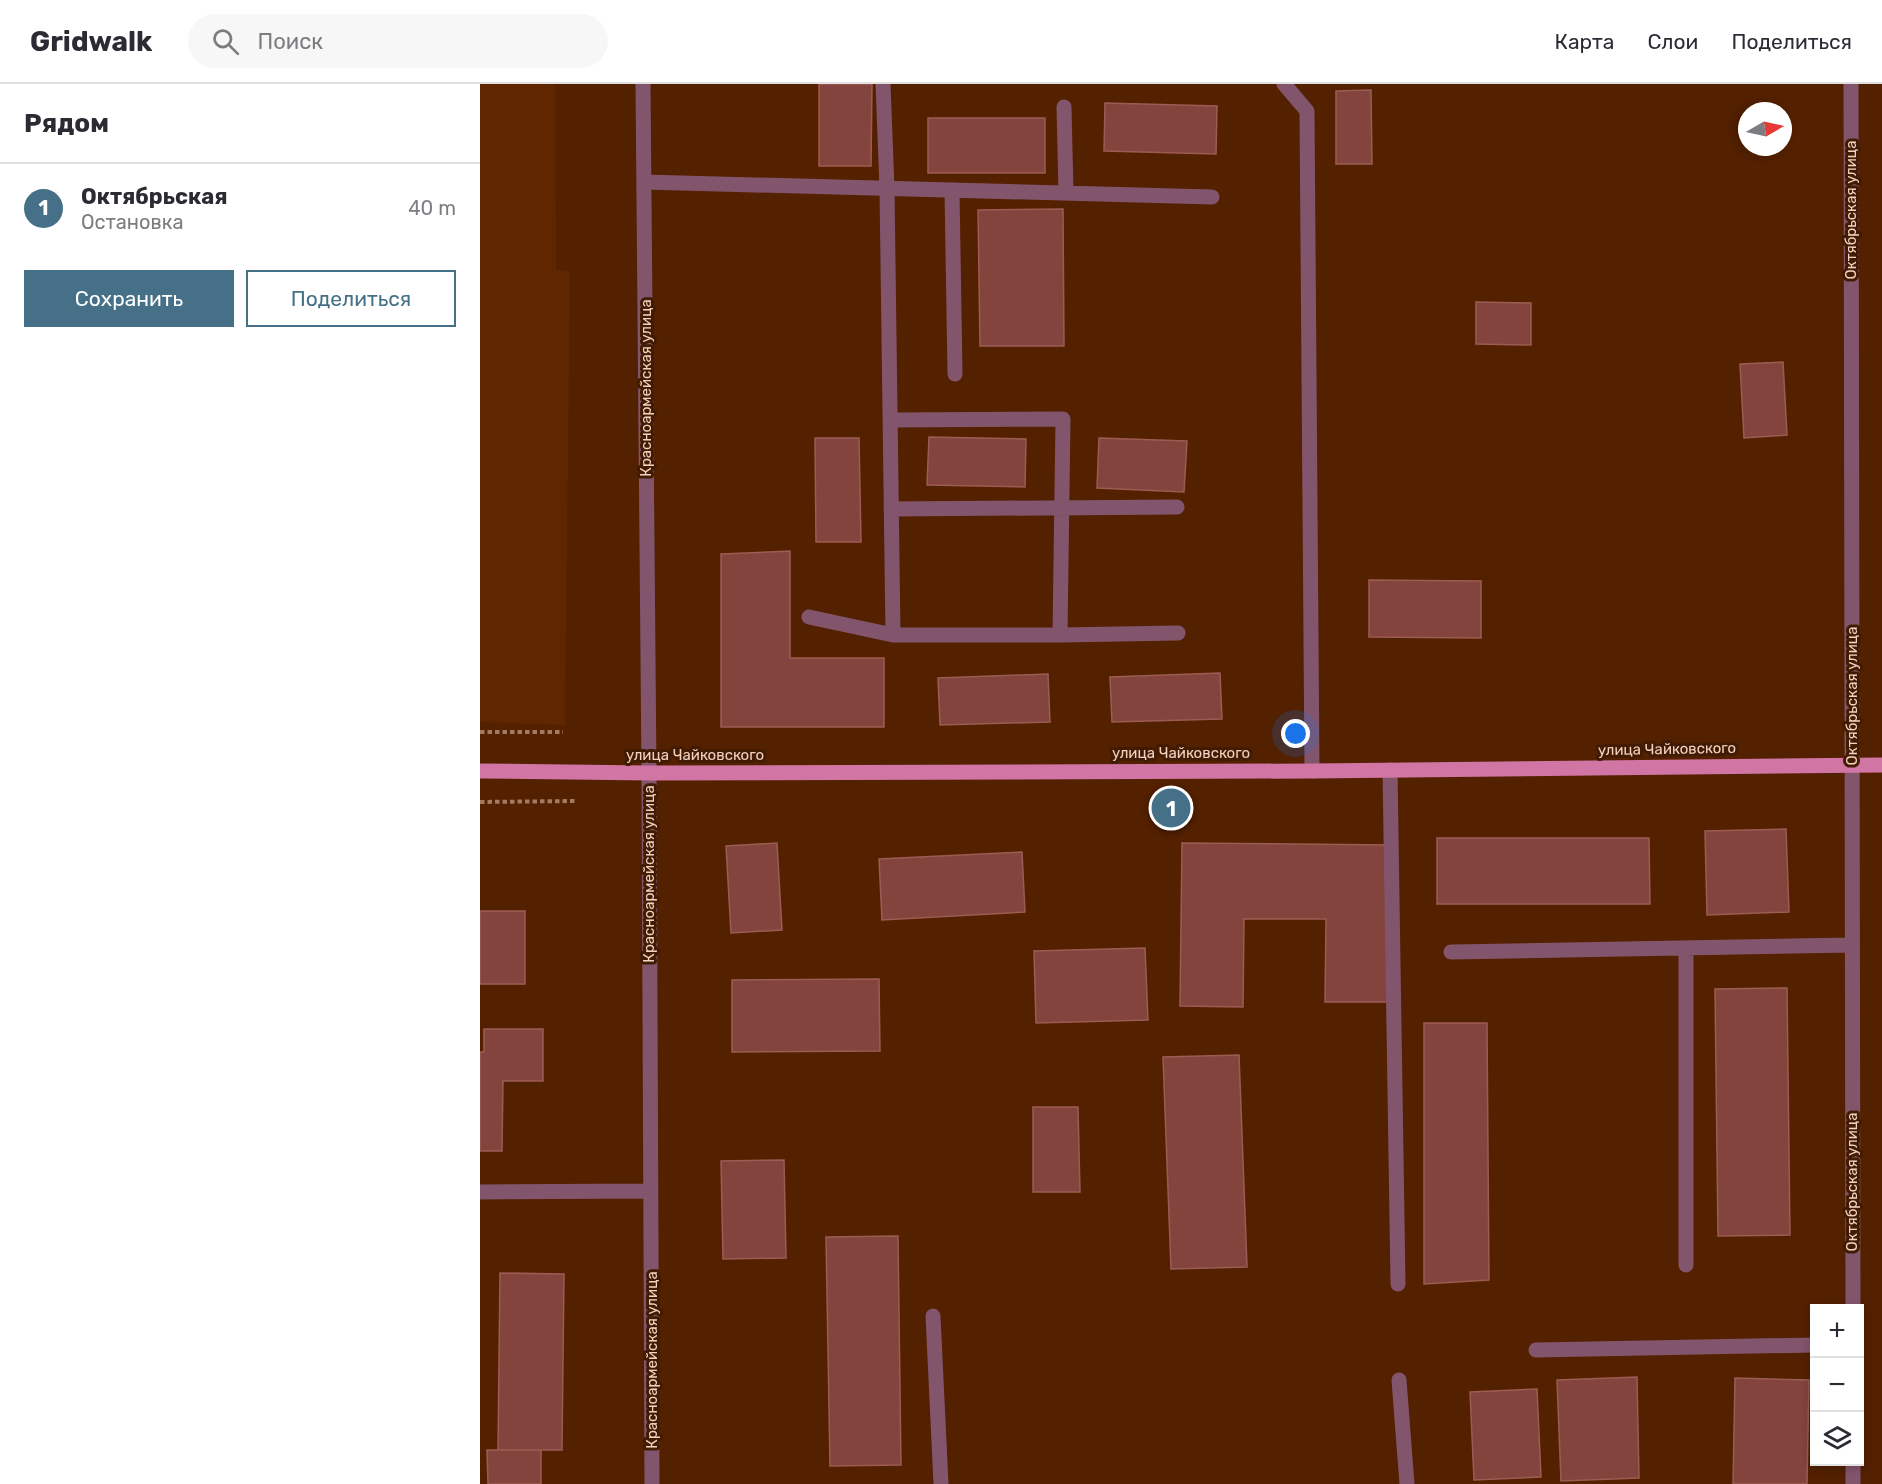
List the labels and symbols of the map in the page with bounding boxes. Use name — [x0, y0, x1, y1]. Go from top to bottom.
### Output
north arrow — [1738, 102, 1792, 156]
street label: Октябрьская улица — [1842, 141, 1860, 279]
street label: Красноармейская улица — [637, 299, 655, 477]
street label: Октябрьская улица — [1843, 627, 1861, 765]
your location — [1281, 719, 1310, 748]
street label: улица Чайковского — [1598, 739, 1736, 759]
street label: улица Чайковского — [1112, 744, 1250, 762]
street label: улица Чайковского — [626, 746, 764, 764]
street label: Красноармейская улица — [640, 785, 658, 963]
pin: 1 — [1152, 786, 1190, 830]
street label: Октябрьская улица — [1843, 1113, 1861, 1251]
street label: Красноармейская улица — [643, 1271, 661, 1449]

